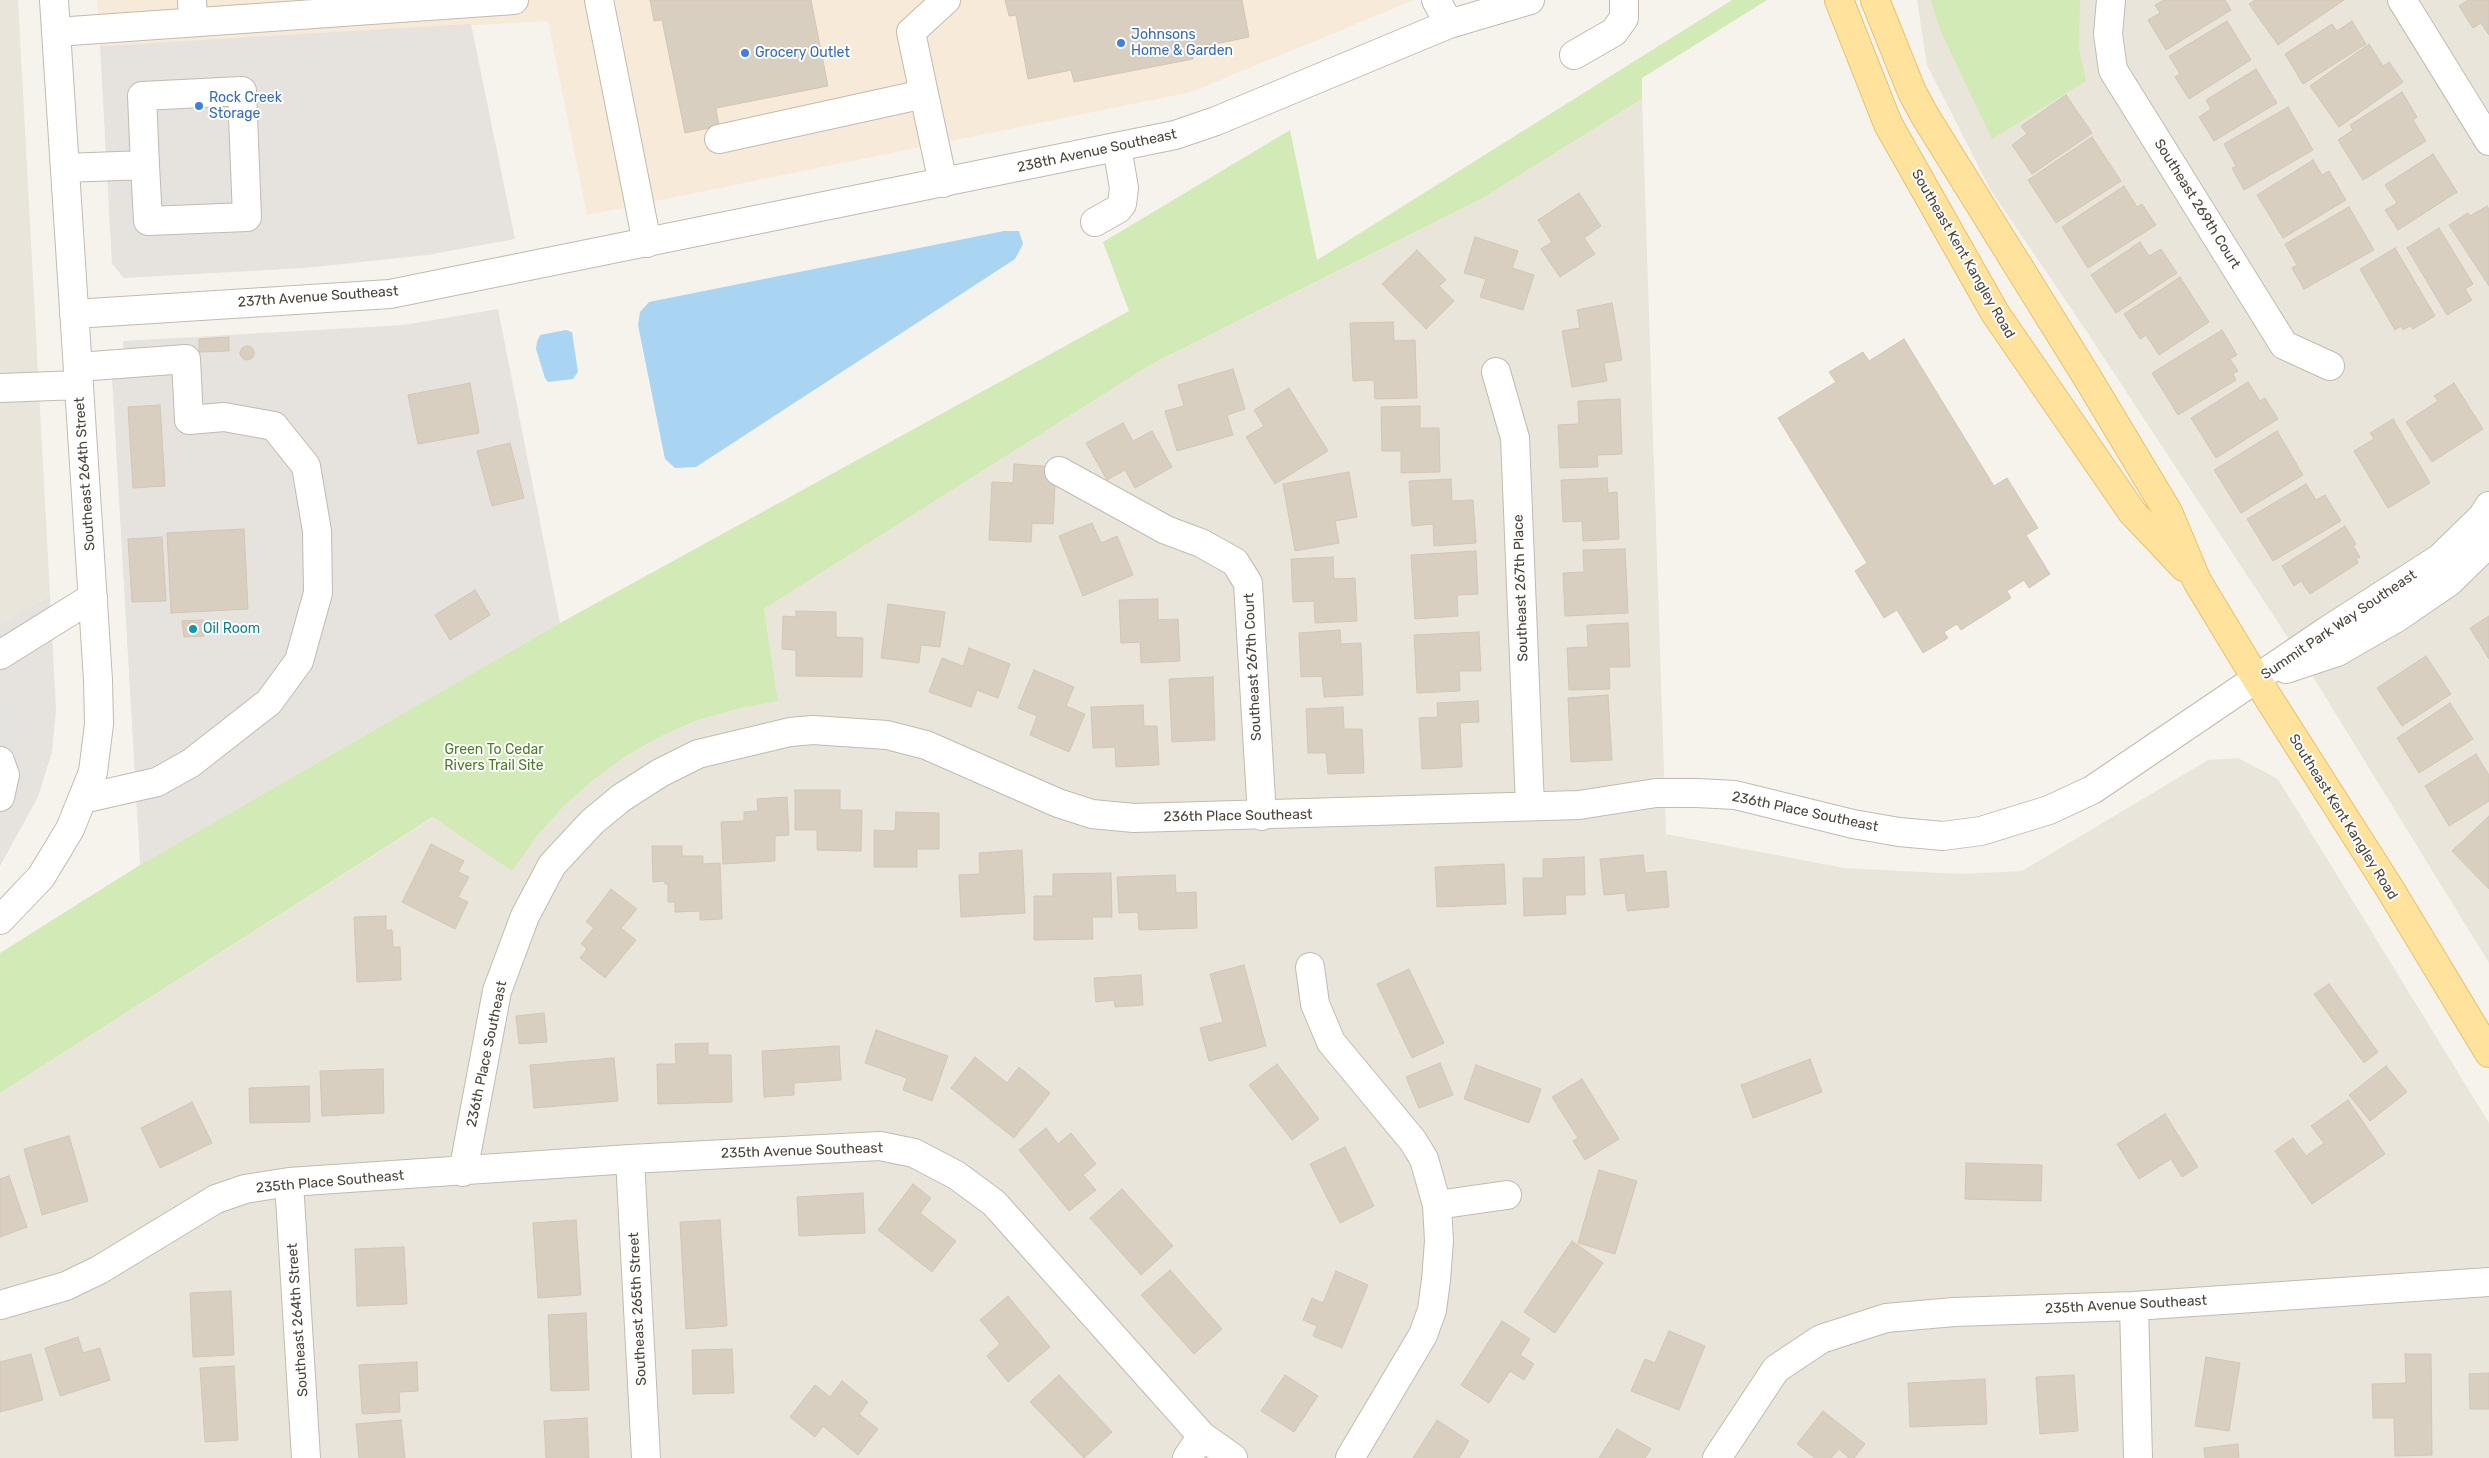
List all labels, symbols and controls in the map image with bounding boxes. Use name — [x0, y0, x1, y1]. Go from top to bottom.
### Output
place label: Johnsons Home & Garden — [1131, 27, 1233, 59]
marker: Johnsons Home & Garden — [1115, 37, 1127, 49]
place label: Grocery Outlet — [755, 45, 850, 61]
marker: Grocery Outlet — [739, 47, 751, 59]
place label: Rock Creek Storage — [209, 90, 282, 122]
marker: Rock Creek Storage — [193, 100, 205, 112]
street label: 238th Avenue Southeast — [1016, 126, 1178, 176]
street label: Southeast 269th Court — [2150, 136, 2244, 272]
street label: Southeast Kent Kangley Road — [1908, 167, 2018, 341]
street label: 237th Avenue Southeast — [237, 283, 399, 311]
street label: Southeast 264th Street — [71, 397, 99, 551]
street label: Southeast 267th Place — [1510, 514, 1532, 662]
street label: Summit Park Way Southeast — [2258, 567, 2420, 683]
street label: Southeast 267th Court — [1241, 593, 1265, 741]
place label: Oil Room — [203, 621, 260, 637]
marker: Oil Room — [187, 623, 199, 635]
street label: Southeast Kent Kangley Road — [2285, 731, 2401, 903]
park label: Green To Cedar Rivers Trail Site — [444, 742, 544, 774]
street label: 236th Place Southeast — [1730, 788, 1880, 836]
street label: 236th Place Southeast — [1163, 806, 1313, 826]
street label: 236th Place Southeast — [463, 979, 511, 1129]
street label: 235th Avenue Southeast — [721, 1140, 883, 1162]
street label: 235th Place Southeast — [255, 1167, 405, 1197]
street label: Southeast 265th Street — [626, 1232, 650, 1386]
street label: Southeast 264th Street — [284, 1243, 312, 1397]
street label: 235th Avenue Southeast — [2045, 1292, 2207, 1318]

